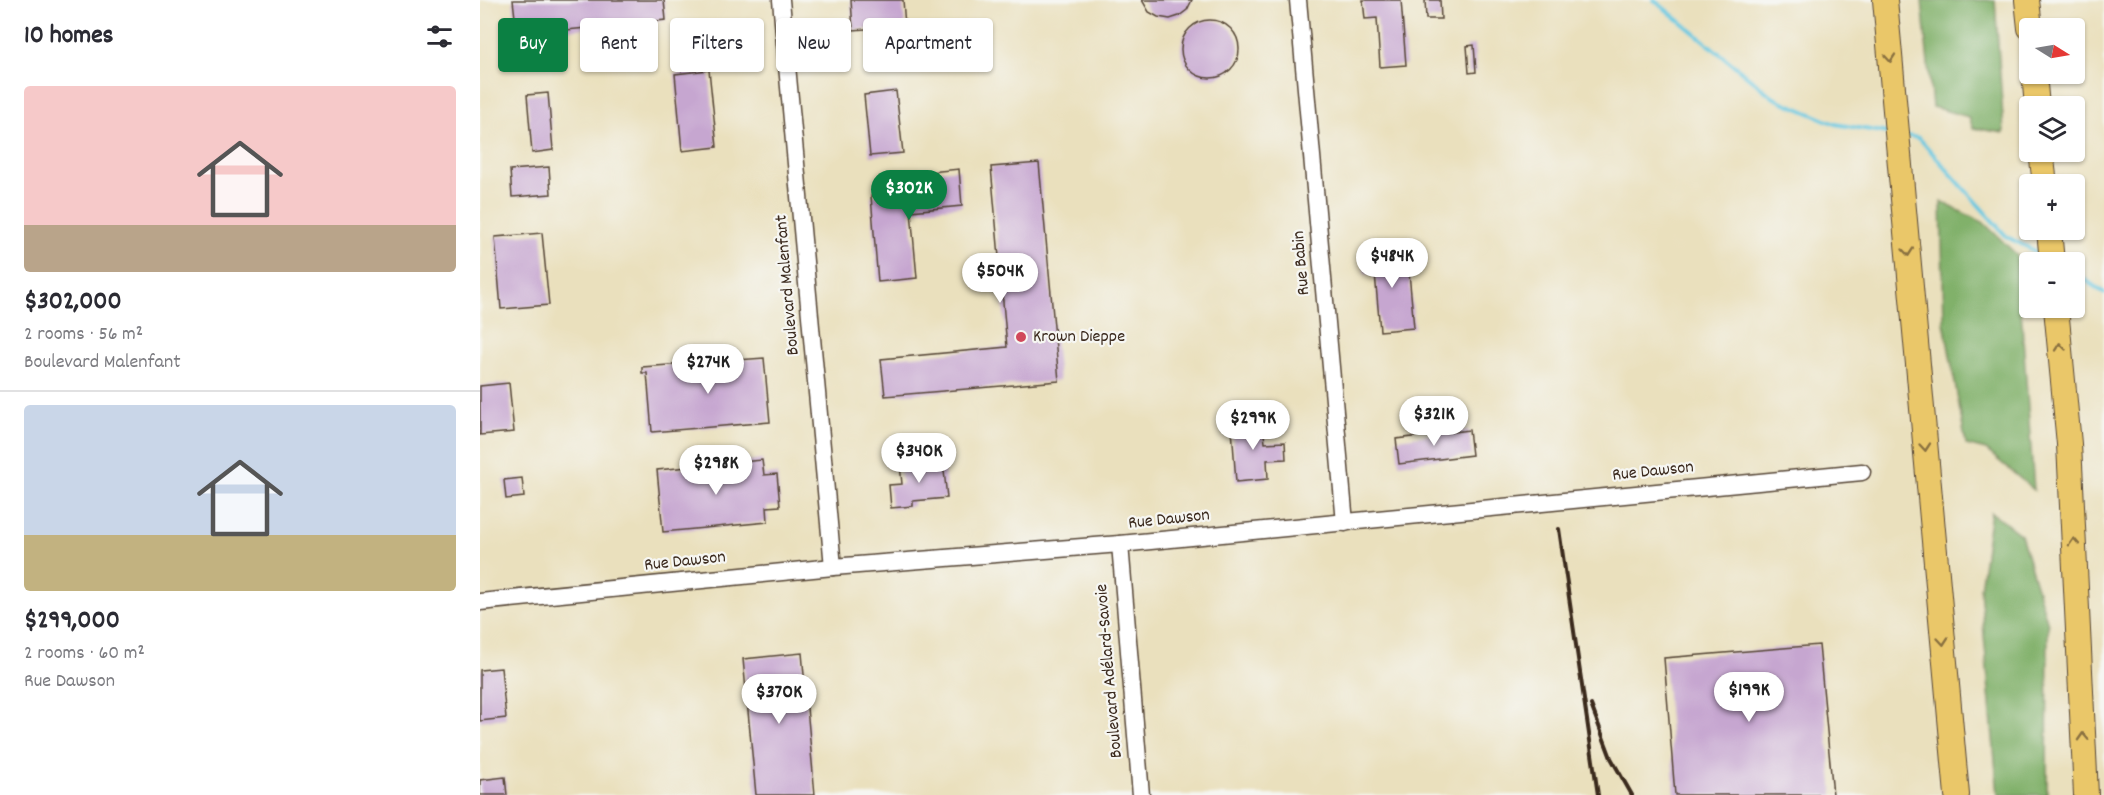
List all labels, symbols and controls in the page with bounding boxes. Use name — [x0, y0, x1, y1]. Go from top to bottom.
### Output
text: 10 homes — [24, 18, 114, 55]
chip: Buy — [498, 18, 568, 72]
chip: Rent — [580, 18, 658, 72]
chip: Filters — [670, 18, 764, 72]
chip: New — [776, 18, 851, 72]
chip: Apartment — [863, 18, 993, 72]
north arrow — [2019, 18, 2085, 84]
map controls — [2019, 18, 2085, 318]
icon: filters — [423, 20, 456, 53]
one-way arrow — [1883, 54, 1896, 63]
button: layers — [2019, 96, 2085, 162]
icon: home — [186, 125, 294, 233]
pin: $302K — [867, 170, 951, 221]
button: + — [2019, 174, 2085, 240]
text: $302K — [885, 175, 933, 203]
street label: Boulevard Malenfant — [769, 213, 807, 356]
street label: Rue Babin — [1287, 230, 1317, 296]
pin: $484K — [1350, 238, 1434, 289]
text: $484K — [1370, 243, 1414, 271]
one-way arrow — [1901, 248, 1914, 257]
button: − — [2019, 252, 2085, 318]
pin: $504K — [958, 253, 1042, 304]
text: $504K — [976, 258, 1024, 286]
text: $302,000 — [24, 284, 122, 321]
text: 2 rooms · 56 m² — [24, 321, 143, 349]
place label: Krown Dieppe — [1033, 325, 1125, 350]
marker: Krown Dieppe — [1014, 330, 1028, 344]
one-way arrow — [2054, 343, 2067, 352]
pin: $274K — [666, 344, 750, 395]
text: Boulevard Malenfant — [24, 349, 181, 377]
text: $274K — [686, 349, 730, 377]
pin: $321K — [1392, 396, 1476, 447]
pin: $299K — [1211, 400, 1295, 451]
text: $321K — [1413, 401, 1455, 429]
text: $299K — [1230, 405, 1276, 433]
pin: $340K — [877, 433, 961, 484]
text: $340K — [895, 438, 943, 466]
one-way arrow — [1918, 442, 1931, 451]
icon: home — [186, 444, 294, 552]
pin: $298K — [674, 445, 758, 496]
text: $298K — [693, 450, 739, 478]
street label: Rue Dawson — [1611, 455, 1695, 489]
street label: Rue Dawson — [1127, 503, 1211, 537]
one-way arrow — [2067, 537, 2080, 546]
street label: Rue Dawson — [643, 545, 727, 579]
street label: Boulevard Adélard-Savoie — [1090, 583, 1130, 759]
text: $299,000 — [24, 603, 120, 640]
one-way arrow — [1936, 636, 1949, 645]
text: 2 rooms · 60 m² — [24, 640, 145, 668]
text: Rue Dawson — [24, 668, 115, 696]
pin: $199K — [1707, 672, 1791, 723]
pin: $370K — [737, 674, 821, 725]
text: $199K — [1728, 677, 1770, 705]
text: $370K — [756, 679, 802, 707]
one-way arrow — [2077, 732, 2090, 741]

